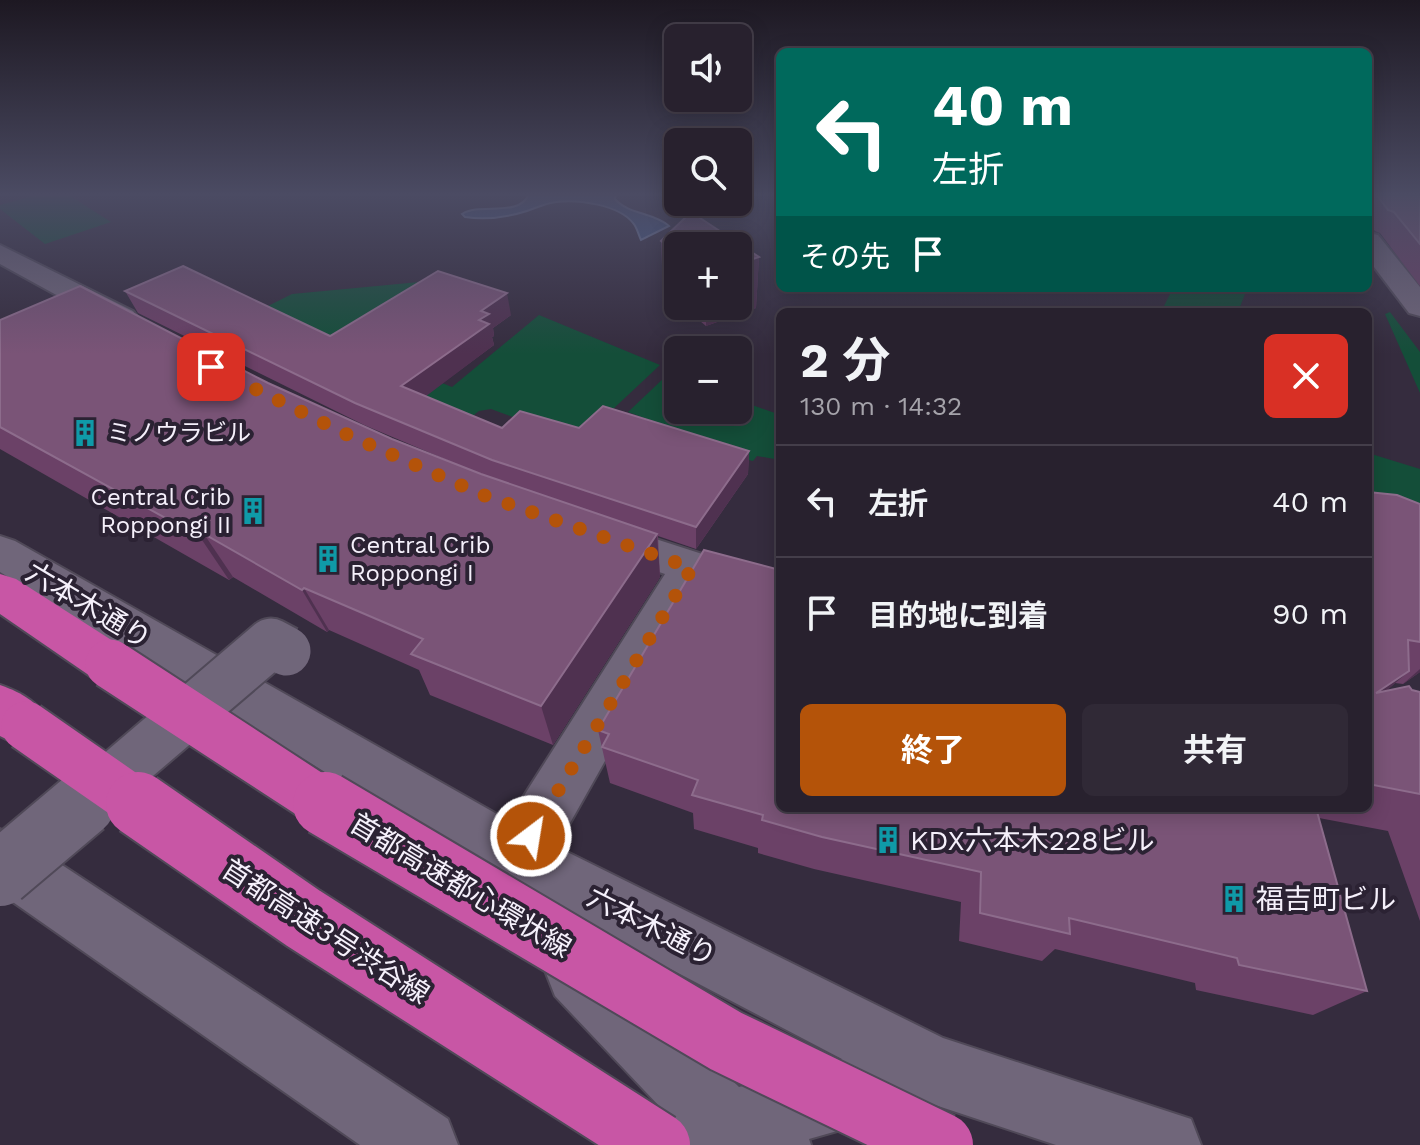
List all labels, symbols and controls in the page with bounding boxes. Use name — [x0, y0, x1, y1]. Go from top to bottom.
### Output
map controls — [664, 24, 752, 424]
button: sound — [664, 24, 752, 112]
text: 40 m — [932, 73, 1073, 139]
icon: left — [800, 80, 904, 184]
button: search — [664, 128, 752, 216]
text: 左折 — [932, 149, 1004, 191]
button: + — [664, 232, 752, 320]
icon: arrive — [906, 232, 950, 276]
text: その先 — [800, 239, 890, 274]
text: 2 分 — [800, 332, 890, 389]
pin — [177, 333, 245, 401]
button: close — [1264, 334, 1348, 418]
button: − — [664, 336, 752, 424]
icon: arrive — [189, 345, 233, 389]
text: 130 m · 14:32 — [800, 391, 962, 421]
building icon: ミノウラビル — [70, 418, 100, 448]
place label: ミノウラビル — [107, 419, 251, 447]
icon: left — [800, 479, 844, 523]
place label: Central Crib Roppongi II — [91, 483, 231, 539]
text: 40 m — [1272, 484, 1348, 519]
text: 左折 — [868, 486, 928, 521]
building icon: Central Crib Roppongi II — [238, 496, 268, 526]
place label: Central Crib Roppongi I — [350, 531, 490, 587]
building icon: Central Crib Roppongi I — [313, 544, 343, 574]
street label: 六本木通り — [20, 555, 157, 656]
icon: arrive — [800, 591, 844, 635]
text: 90 m — [1272, 596, 1348, 631]
text: 目的地に到着 — [868, 598, 1048, 633]
button: 終了 — [800, 704, 1066, 796]
button: 共有 — [1082, 704, 1348, 796]
position arrow — [489, 794, 573, 878]
street label: 首都高速都心環状線 — [344, 806, 577, 964]
place label: KDX六本木228ビル — [910, 824, 1155, 857]
building icon: KDX六本木228ビル — [873, 825, 903, 855]
street label: 首都高速3号渋谷線 — [216, 852, 435, 1011]
street label: 六本木通り — [582, 880, 722, 973]
place label: 福吉町ビル — [1256, 883, 1396, 916]
building icon: 福吉町ビル — [1219, 884, 1249, 914]

